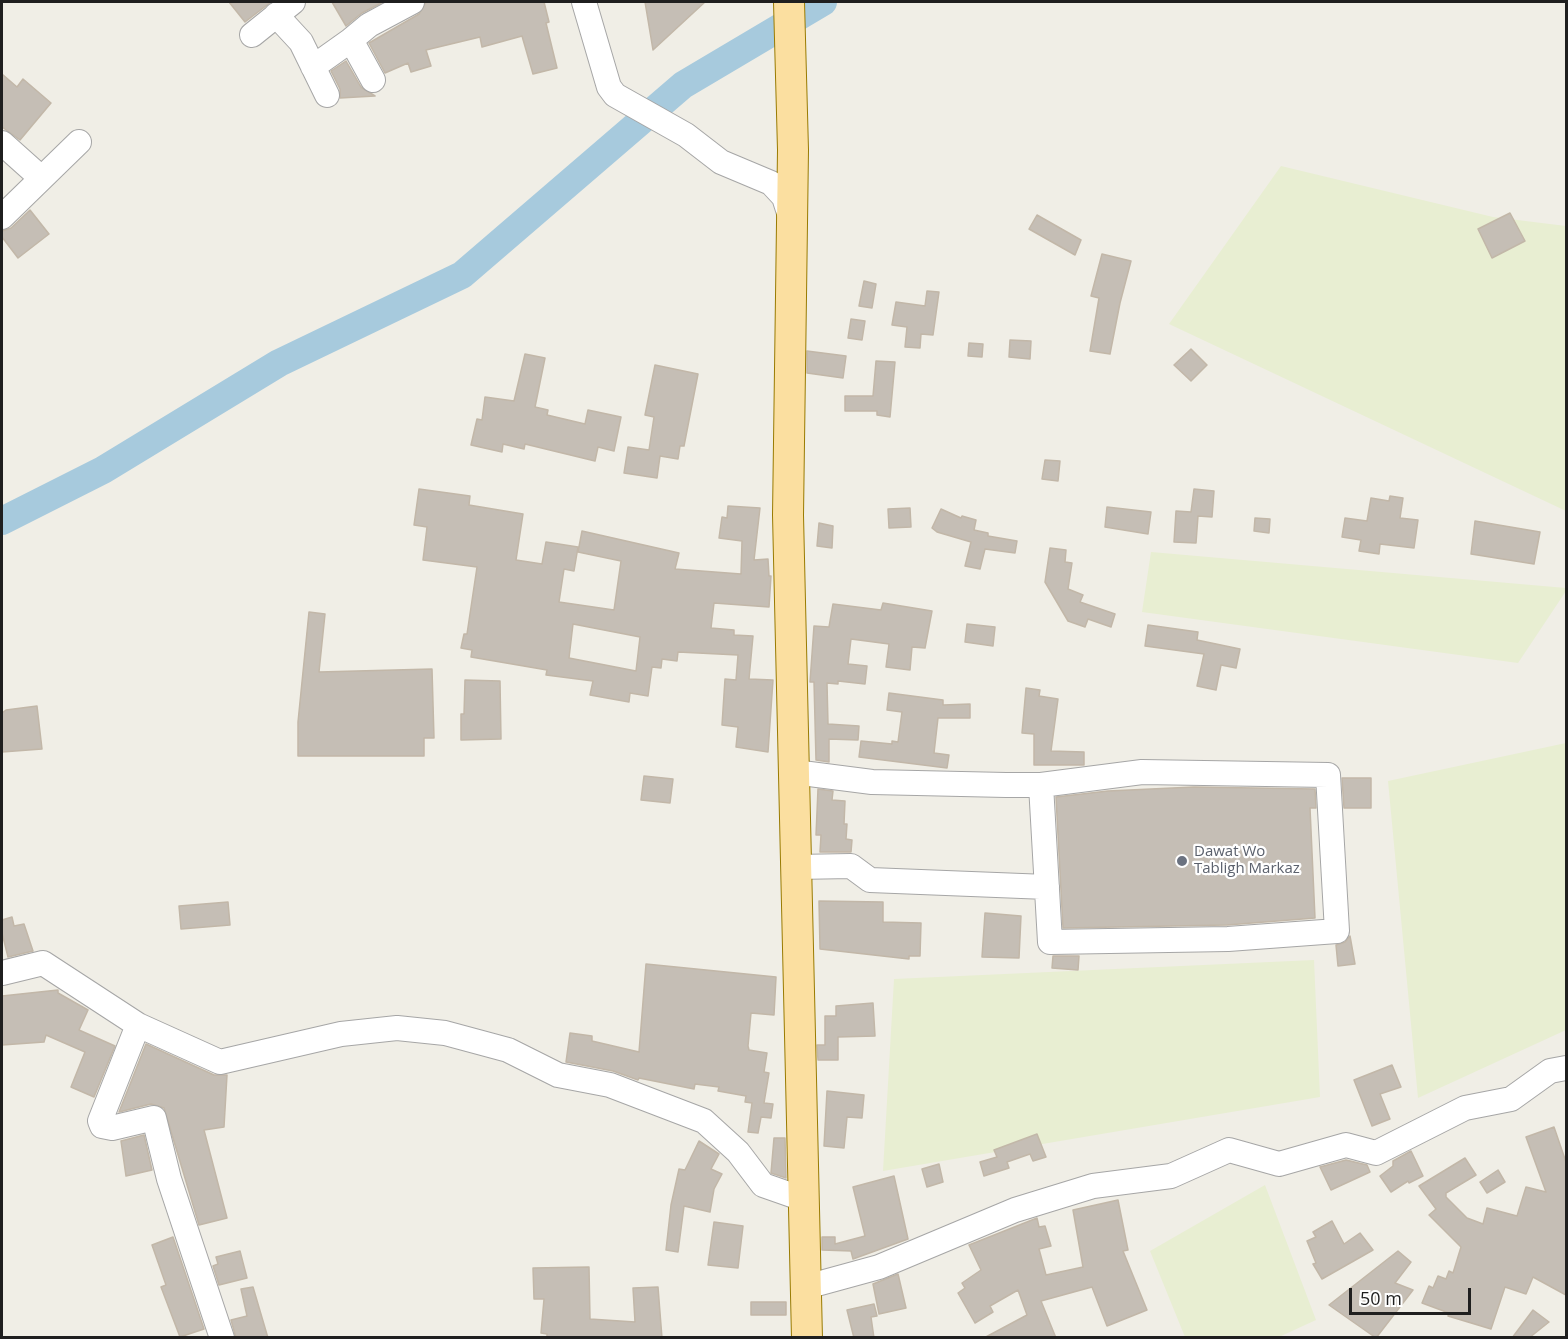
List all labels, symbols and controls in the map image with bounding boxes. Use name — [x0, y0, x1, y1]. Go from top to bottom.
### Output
place label: Dawat Wo Tabligh Markaz — [1194, 843, 1300, 878]
marker: Dawat Wo Tabligh Markaz — [1175, 854, 1189, 868]
scale bar — [1352, 1276, 1474, 1314]
text: 50 m — [1360, 1286, 1402, 1310]

